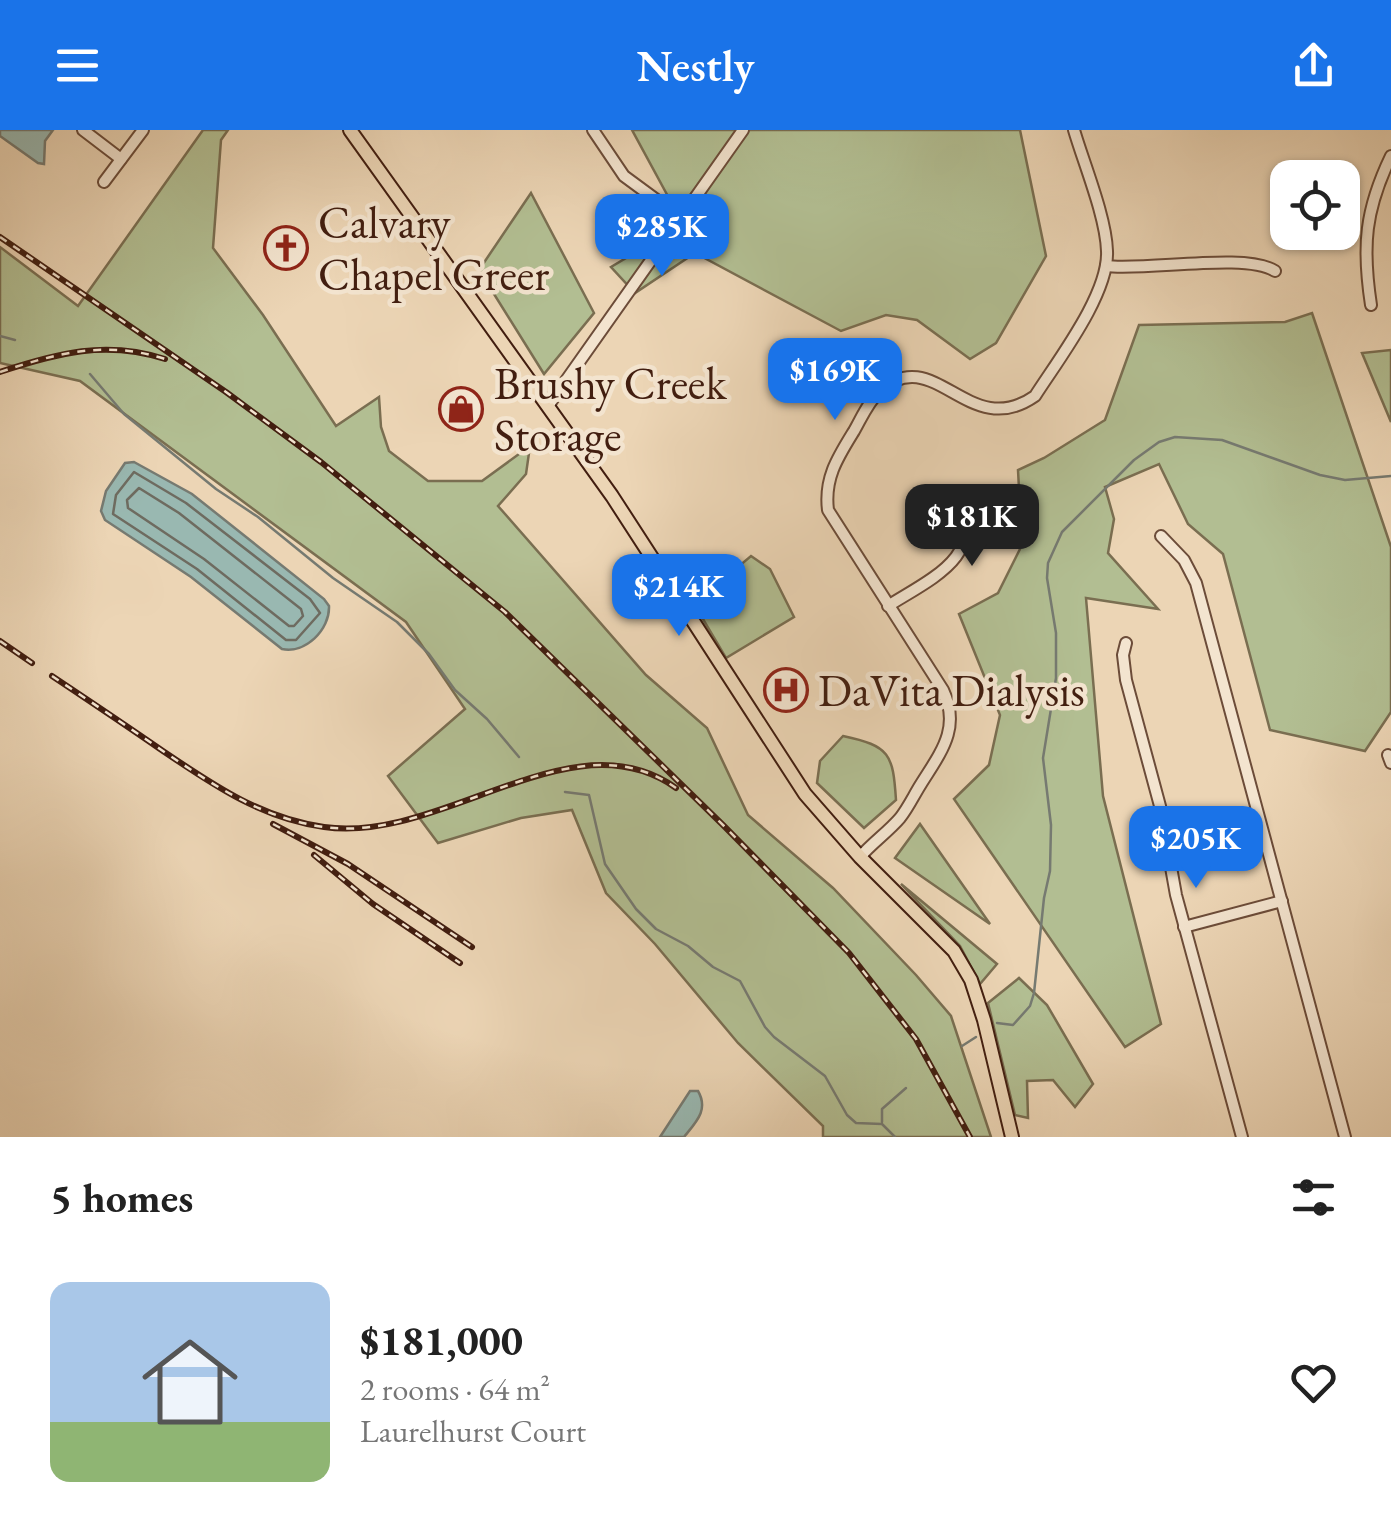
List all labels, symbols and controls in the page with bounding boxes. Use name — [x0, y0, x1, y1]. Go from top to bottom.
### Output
text: Nestly — [636, 36, 755, 94]
icon: menu — [50, 38, 105, 93]
icon: share — [1286, 38, 1341, 93]
map controls — [1270, 160, 1360, 250]
button: locate — [1270, 160, 1360, 250]
place label: Calvary Chapel Greer — [318, 193, 549, 303]
pin: $285K — [592, 194, 732, 279]
text: $285K — [617, 205, 707, 247]
church icon: Calvary Chapel Greer — [263, 225, 309, 271]
pin: $169K — [765, 338, 905, 423]
text: $169K — [790, 349, 880, 391]
place label: Brushy Creek Storage — [494, 354, 727, 464]
shop icon: Brushy Creek Storage — [438, 386, 484, 432]
pin: $181K — [902, 484, 1042, 569]
text: $181K — [927, 495, 1017, 537]
pin: $214K — [609, 554, 749, 639]
text: $214K — [634, 565, 724, 607]
place label: DaVita Dialysis — [818, 661, 1085, 719]
hospital icon: DaVita Dialysis — [763, 667, 809, 713]
pin: $205K — [1126, 806, 1266, 891]
text: $205K — [1151, 817, 1241, 859]
text: 5 homes — [50, 1170, 193, 1225]
icon: filters — [1286, 1170, 1341, 1225]
text: $181,000 — [360, 1313, 523, 1368]
icon: home — [130, 1322, 250, 1442]
icon: heart — [1286, 1355, 1341, 1410]
text: 2 rooms · 64 m² — [360, 1368, 550, 1410]
text: Laurelhurst Court — [360, 1410, 586, 1452]

